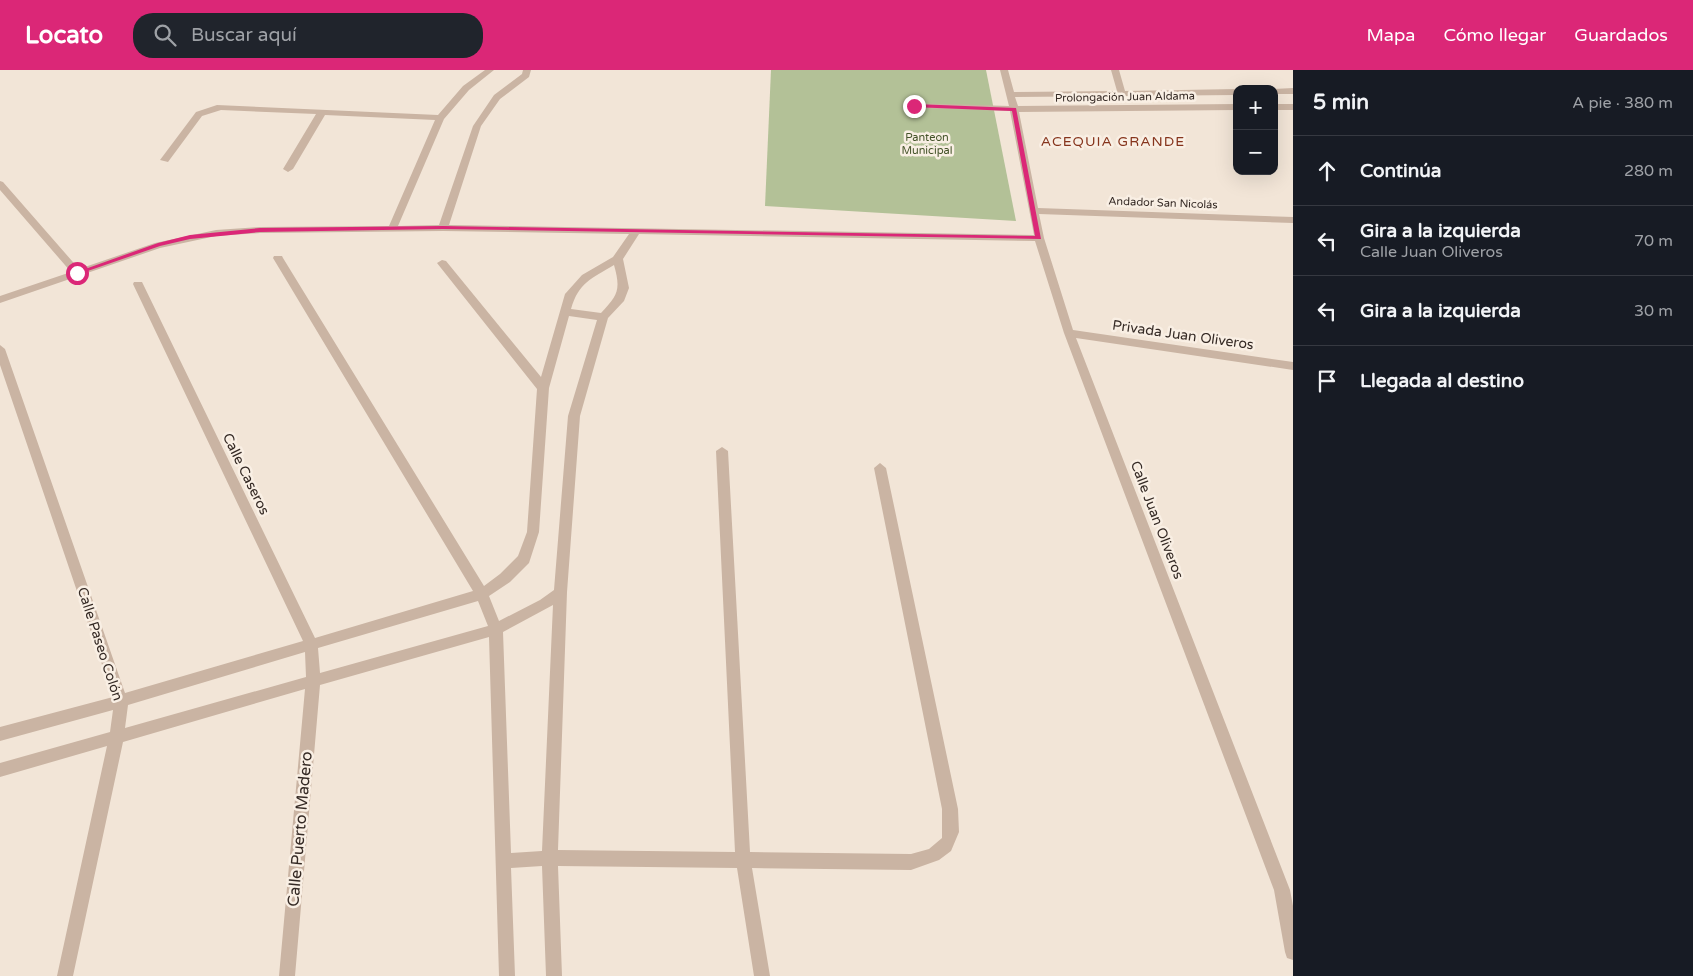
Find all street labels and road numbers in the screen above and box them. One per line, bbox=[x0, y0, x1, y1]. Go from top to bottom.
street label: Prolongación Juan Aldama bbox=[1055, 89, 1195, 105]
street label: Andador San Nicolás bbox=[1108, 195, 1218, 211]
street label: Privada Juan Oliveros bbox=[1111, 317, 1255, 353]
street label: Calle Caseros bbox=[219, 430, 273, 518]
street label: Calle Juan Oliveros bbox=[1127, 459, 1187, 582]
street label: Calle Paseo Colón bbox=[74, 585, 126, 703]
street label: Calle Puerto Madero bbox=[283, 750, 317, 908]

